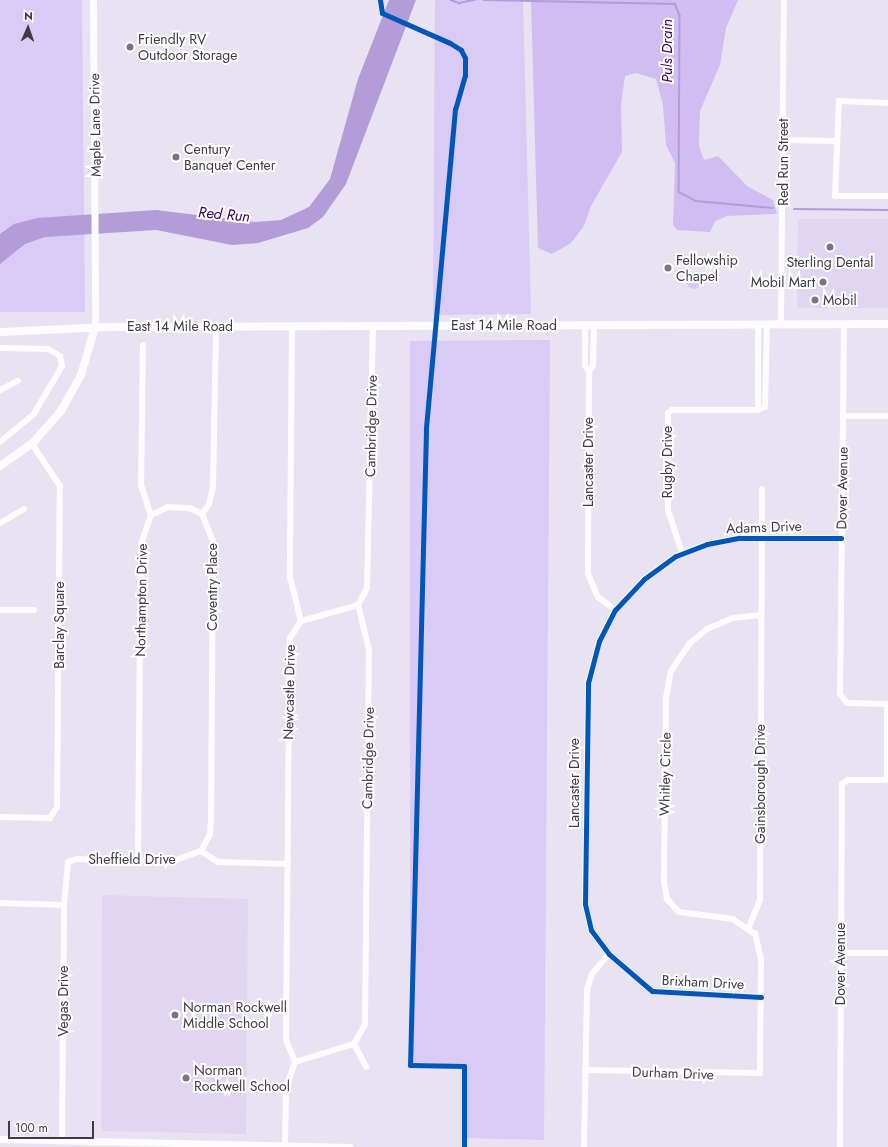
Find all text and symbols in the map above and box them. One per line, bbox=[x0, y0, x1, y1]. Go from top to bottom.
north arrow bbox=[8, 8, 48, 48]
text: N bbox=[24, 8, 33, 24]
water label: Puls Drain bbox=[659, 19, 677, 83]
place label: Friendly RV Outdoor Storage bbox=[138, 31, 237, 64]
marker: Friendly RV Outdoor Storage bbox=[125, 42, 135, 52]
street label: Maple Lane Drive bbox=[86, 73, 104, 177]
street label: Red Run Street bbox=[775, 118, 791, 206]
place label: Century Banquet Center bbox=[184, 141, 276, 174]
marker: Century Banquet Center bbox=[171, 152, 181, 162]
water label: Red Run bbox=[197, 204, 251, 226]
marker: Sterling Dental bbox=[825, 242, 835, 252]
place label: Fellowship Chapel bbox=[676, 252, 738, 284]
place label: Sterling Dental bbox=[787, 254, 873, 270]
marker: Fellowship Chapel bbox=[663, 263, 673, 273]
place label: Mobil Mart bbox=[751, 274, 815, 290]
marker: Mobil Mart bbox=[818, 277, 828, 287]
place label: Mobil bbox=[823, 292, 857, 308]
marker: Mobil bbox=[810, 295, 820, 305]
street label: East 14 Mile Road bbox=[451, 317, 557, 333]
street label: East 14 Mile Road bbox=[127, 318, 233, 334]
street label: Cambridge Drive bbox=[362, 375, 380, 477]
street label: Lancaster Drive bbox=[580, 417, 596, 507]
street label: Rugby Drive bbox=[659, 426, 675, 498]
street label: Dover Avenue bbox=[833, 446, 851, 530]
street label: Adams Drive bbox=[726, 517, 802, 537]
street label: Northampton Drive bbox=[132, 543, 150, 657]
street label: Coventry Place bbox=[204, 543, 220, 631]
street label: Barclay Square bbox=[51, 581, 67, 669]
street label: Newcastle Drive bbox=[280, 644, 298, 740]
street label: Cambridge Drive bbox=[359, 707, 377, 809]
street label: Gainsborough Drive bbox=[752, 724, 768, 844]
street label: Whitley Circle bbox=[656, 732, 674, 816]
street label: Lancaster Drive bbox=[566, 738, 582, 828]
street label: Sheffield Drive bbox=[88, 851, 176, 867]
street label: Dover Avenue bbox=[832, 923, 848, 1005]
street label: Vegas Drive bbox=[55, 965, 71, 1037]
street label: Brixham Drive bbox=[661, 971, 745, 993]
place label: Norman Rockwell Middle School bbox=[183, 999, 287, 1032]
marker: Norman Rockwell Middle School bbox=[170, 1010, 180, 1020]
place label: Norman Rockwell School bbox=[194, 1062, 290, 1094]
street label: Durham Drive bbox=[632, 1063, 714, 1083]
marker: Norman Rockwell School bbox=[181, 1073, 191, 1083]
scale bar bbox=[10, 1113, 96, 1139]
text: 100 m bbox=[15, 1119, 48, 1137]

